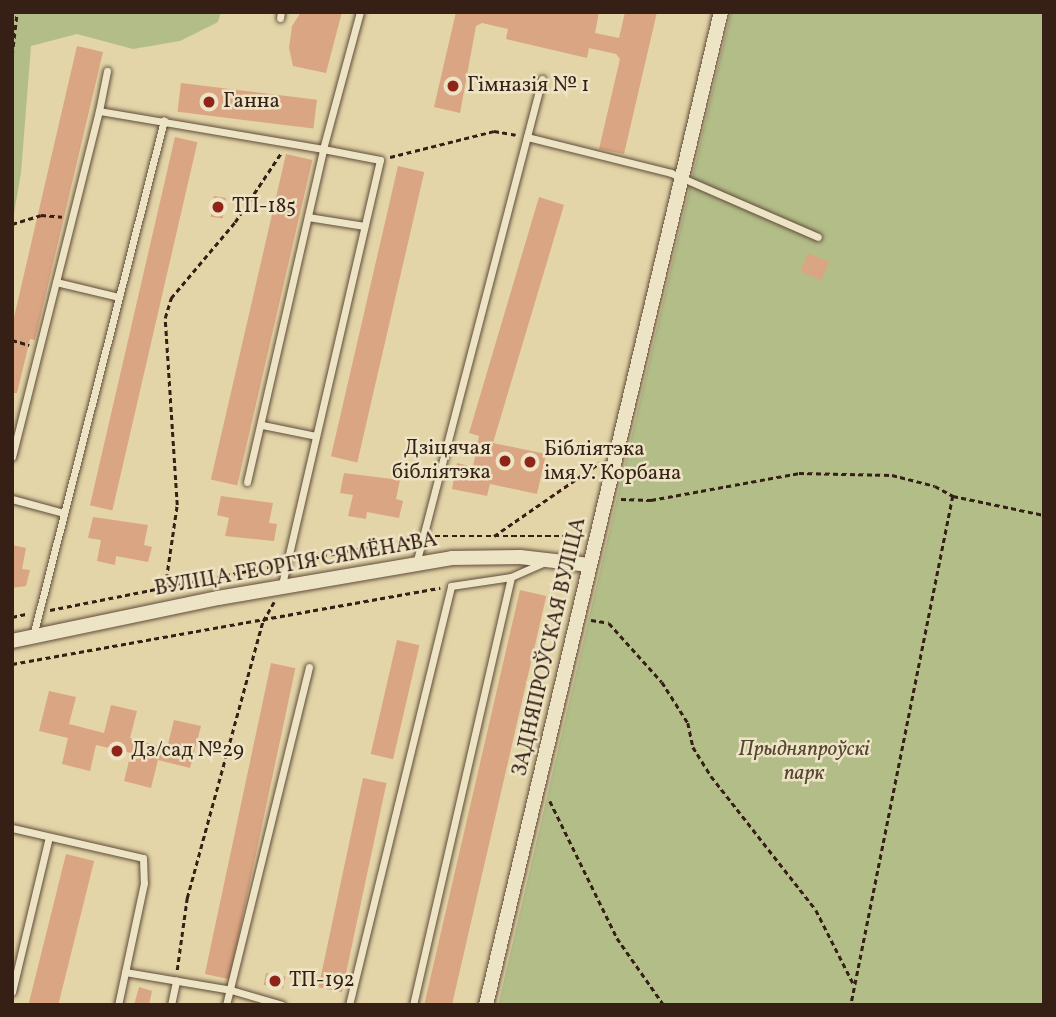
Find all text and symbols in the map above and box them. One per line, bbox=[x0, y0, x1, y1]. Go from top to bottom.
place label: Гімназія № 1 bbox=[467, 73, 589, 99]
marker: Гімназія № 1 bbox=[445, 78, 461, 94]
place label: Ганна bbox=[223, 89, 280, 115]
marker: Ганна bbox=[201, 94, 217, 110]
place label: ТП-185 bbox=[232, 194, 296, 220]
marker: ТП-185 bbox=[210, 199, 226, 215]
place label: Дзіцячая бібліятэка bbox=[392, 436, 491, 486]
place label: Бібліятэка імя У. Корбана bbox=[544, 437, 682, 487]
marker: Дзіцячая бібліятэка bbox=[497, 453, 513, 469]
marker: Бібліятэка імя У. Корбана bbox=[522, 454, 538, 470]
street label: ЗАДНЯПРОЎСКАЯ ВУЛІЦА bbox=[508, 515, 592, 779]
street label: ВУЛІЦА ГЕОРГІЯ СЯМЁНАВА bbox=[153, 528, 439, 602]
park label: Прыдняпроўскі парк bbox=[739, 737, 869, 787]
place label: Дз/сад №29 bbox=[131, 738, 244, 764]
marker: Дз/сад №29 bbox=[109, 743, 125, 759]
place label: ТП-192 bbox=[289, 968, 355, 994]
marker: ТП-192 bbox=[267, 973, 283, 989]

